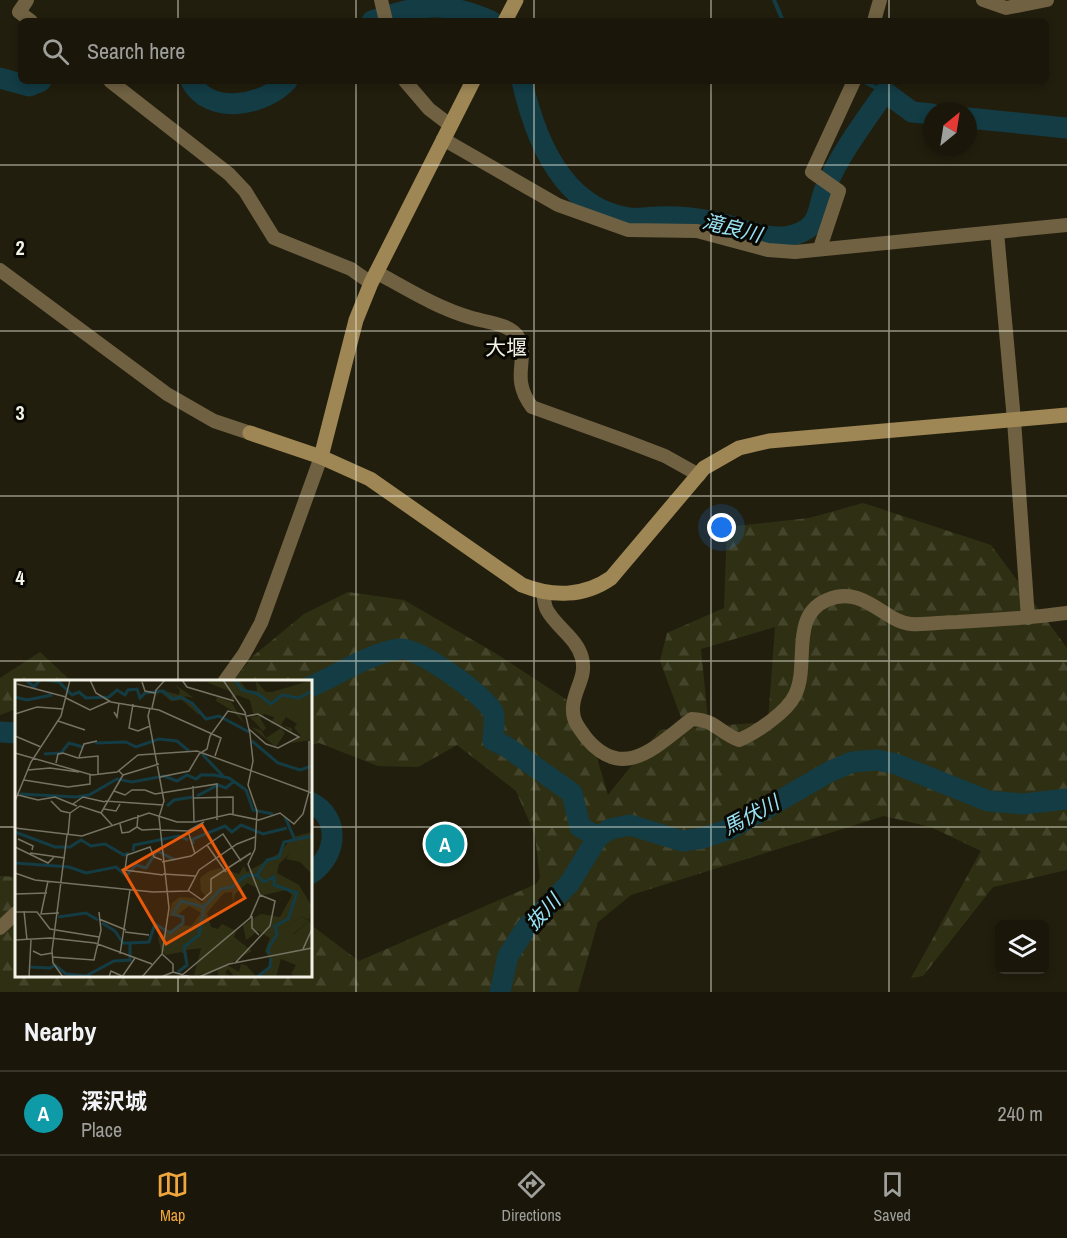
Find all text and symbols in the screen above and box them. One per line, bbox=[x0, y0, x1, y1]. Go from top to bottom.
search box bbox=[18, 18, 1049, 84]
icon: search bbox=[39, 35, 72, 68]
text: Search here bbox=[87, 36, 185, 66]
north arrow bbox=[923, 102, 977, 156]
water label: 滝良川 bbox=[700, 207, 766, 248]
text: 2 bbox=[15, 234, 25, 261]
district label: 大堰 bbox=[485, 333, 527, 362]
text: 3 bbox=[15, 399, 25, 426]
your location bbox=[707, 513, 736, 542]
text: 4 bbox=[15, 564, 25, 591]
inset map bbox=[15, 680, 312, 977]
water label: 馬伏川 bbox=[718, 788, 785, 841]
pin: A bbox=[426, 822, 464, 866]
water label: 抜川 bbox=[519, 886, 568, 935]
map controls bbox=[995, 920, 1049, 974]
button: layers bbox=[995, 920, 1049, 974]
text: Nearby bbox=[24, 1014, 96, 1049]
text: 深沢城 bbox=[81, 1086, 147, 1116]
text: A bbox=[38, 1100, 49, 1127]
text: 240 m bbox=[997, 1100, 1043, 1127]
text: Place bbox=[81, 1116, 122, 1143]
tab: Map bbox=[156, 1168, 189, 1226]
tab: Directions bbox=[501, 1168, 561, 1226]
tab: Saved bbox=[874, 1168, 911, 1226]

